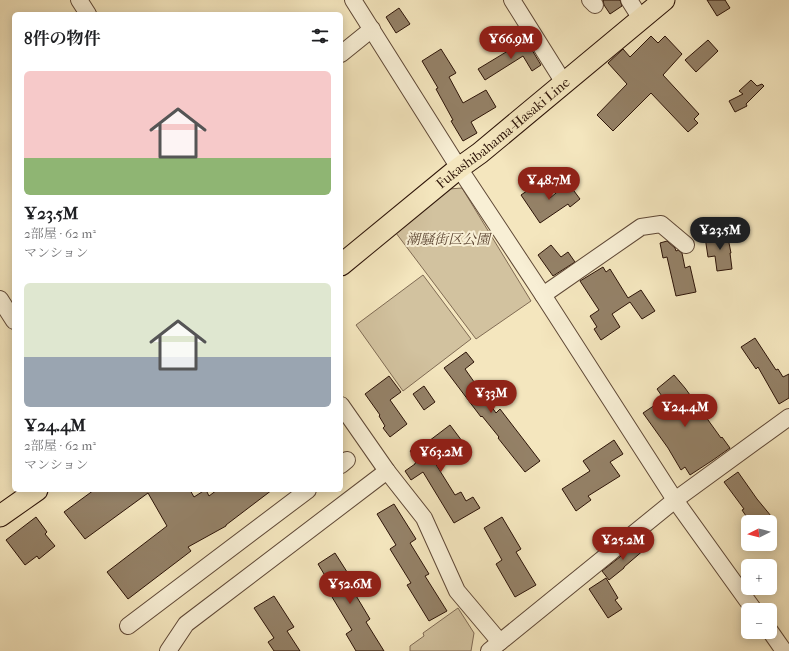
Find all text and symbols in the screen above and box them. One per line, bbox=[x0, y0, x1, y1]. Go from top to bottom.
icon: filters bbox=[309, 25, 331, 47]
pin: ¥66.9M bbox=[478, 26, 544, 60]
text: 8件の物件 bbox=[24, 28, 101, 48]
text: ¥66.9M bbox=[488, 31, 534, 46]
street label: Fukashibahama-Hasaki Line bbox=[433, 74, 574, 192]
icon: home bbox=[142, 97, 214, 169]
pin: ¥48.7M bbox=[516, 167, 582, 201]
text: ¥48.7M bbox=[527, 172, 571, 187]
text: ¥23.5M bbox=[24, 203, 78, 223]
pin: ¥23.5M bbox=[687, 217, 753, 251]
text: ¥23.5M bbox=[699, 222, 741, 237]
text: 2部屋 · 62 m² bbox=[24, 226, 96, 241]
park label: 潮騒街区公園 bbox=[406, 231, 492, 248]
text: マンション bbox=[24, 245, 88, 260]
icon: home bbox=[142, 309, 214, 381]
pin: ¥33M bbox=[467, 380, 515, 414]
text: ¥33M bbox=[475, 385, 507, 400]
pin: ¥24.4M bbox=[652, 394, 718, 428]
text: ¥24.4M bbox=[661, 399, 709, 414]
text: ¥24.4M bbox=[24, 415, 86, 435]
text: 2部屋 · 62 m² bbox=[24, 438, 96, 453]
pin: ¥63.2M bbox=[408, 439, 474, 473]
text: ¥63.2M bbox=[419, 444, 463, 459]
text: マンション bbox=[24, 457, 88, 472]
north arrow bbox=[741, 515, 777, 551]
map controls bbox=[741, 515, 777, 639]
pin: ¥25.2M bbox=[590, 527, 656, 561]
text: ¥25.2M bbox=[601, 532, 645, 547]
button: + bbox=[741, 559, 777, 595]
pin: ¥52.6M bbox=[317, 571, 383, 605]
text: ¥52.6M bbox=[328, 576, 372, 591]
button: − bbox=[741, 603, 777, 639]

